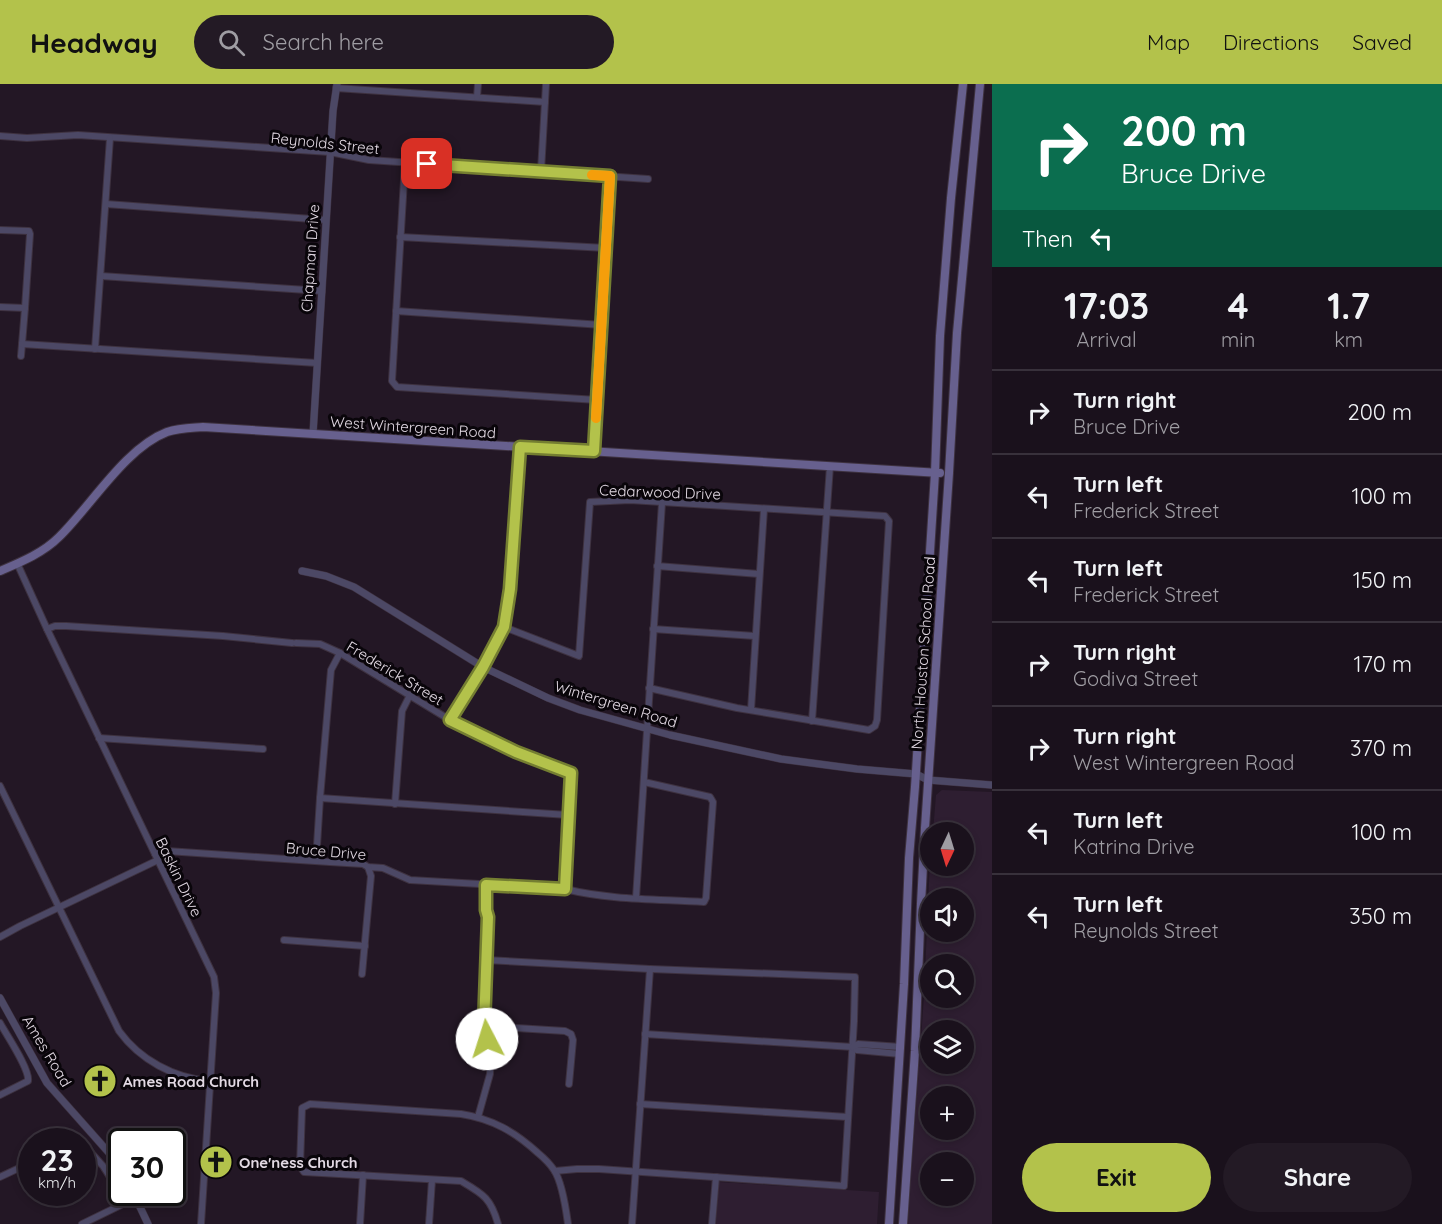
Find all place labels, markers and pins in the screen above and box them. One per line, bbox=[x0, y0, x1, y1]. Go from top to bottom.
pin bbox=[401, 138, 452, 189]
church icon: Ames Road Church bbox=[82, 1063, 118, 1099]
place label: Ames Road Church bbox=[123, 1072, 259, 1091]
church icon: One'ness Church bbox=[198, 1144, 234, 1180]
place label: One'ness Church bbox=[239, 1153, 358, 1172]

